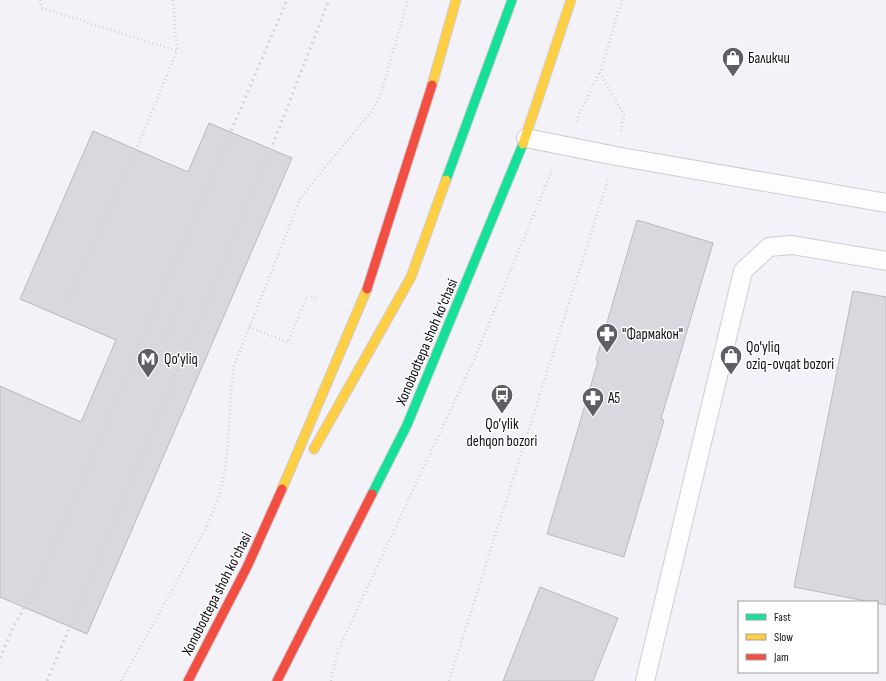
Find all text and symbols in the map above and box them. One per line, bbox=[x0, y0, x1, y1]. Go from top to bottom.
shop icon: Баликчи bbox=[720, 45, 746, 78]
place label: Баликчи bbox=[748, 49, 790, 68]
street label: Xonobodtepa shoh ko'chasi bbox=[391, 276, 462, 409]
pharmacy icon: "Фармакон" bbox=[594, 321, 620, 354]
place label: "Фармакон" bbox=[622, 325, 683, 344]
place label: Qo'yliq oziq-ovqat bozori bbox=[746, 338, 834, 374]
shop icon: Qo'yliq oziq-ovqat bozori bbox=[718, 343, 744, 376]
metro station icon: Qo‘yliq bbox=[135, 346, 161, 379]
place label: Qo‘yliq bbox=[164, 350, 198, 369]
bus stop icon: Qo‘ylik dehqon bozori bbox=[489, 382, 515, 415]
pharmacy icon: А5 bbox=[580, 385, 606, 418]
place label: А5 bbox=[607, 389, 620, 408]
place label: Qo‘ylik dehqon bozori bbox=[467, 415, 538, 451]
street label: Xonobodtepa shoh ko'chasi bbox=[177, 529, 256, 660]
legend bbox=[738, 601, 878, 673]
text: Fast bbox=[774, 610, 791, 625]
text: Slow bbox=[774, 630, 793, 645]
text: Jam bbox=[773, 650, 789, 665]

